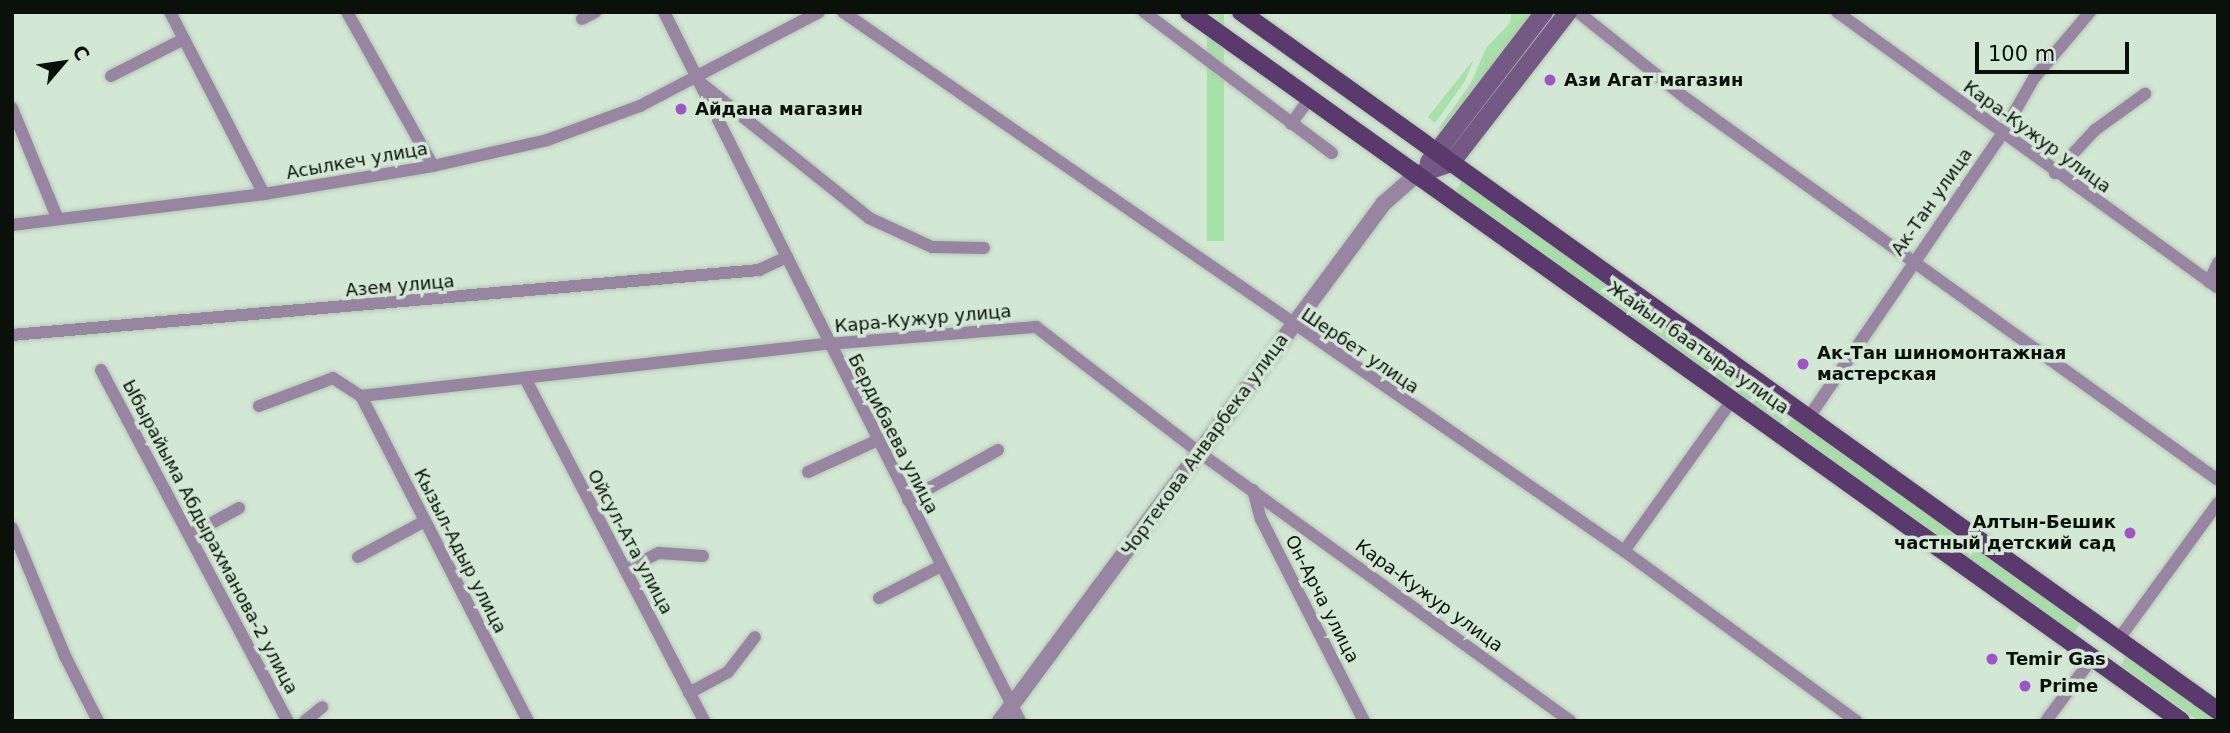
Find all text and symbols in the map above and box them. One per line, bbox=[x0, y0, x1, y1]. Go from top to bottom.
north arrow bbox=[28, 28, 98, 98]
scale bar bbox=[1978, 28, 2132, 72]
text: С bbox=[68, 41, 94, 64]
text: 100 m bbox=[1988, 42, 2055, 66]
place label: Ази Агат магазин bbox=[1564, 69, 1743, 91]
marker: Ази Агат магазин bbox=[1542, 72, 1558, 88]
street label: Кара-Кужур улица bbox=[1959, 76, 2115, 198]
place label: Айдана магазин bbox=[695, 98, 863, 120]
marker: Айдана магазин bbox=[673, 101, 689, 117]
street label: Асылкеч улица bbox=[285, 138, 429, 184]
street label: Ак-Тан улица bbox=[1887, 144, 1977, 260]
street label: Азем улица bbox=[345, 270, 455, 302]
street label: Жайыл баатыра улица bbox=[1603, 277, 1793, 419]
street label: Кара-Кужур улица bbox=[834, 301, 1012, 337]
street label: Шербет улица bbox=[1297, 304, 1423, 398]
street label: Чортекова Анварбека улица bbox=[1117, 330, 1293, 560]
place label: Ак-Тан шиномонтажная мастерская bbox=[1817, 343, 2066, 386]
street label: Бердибаева улица bbox=[843, 350, 943, 518]
marker: Ак-Тан шиномонтажная мастерская bbox=[1795, 356, 1811, 372]
street label: Ыбырайыма Абдырахманова-2 улица bbox=[118, 376, 302, 698]
street label: Кызыл-Адыр улица bbox=[409, 465, 511, 637]
street label: Ойсул-Ата улица bbox=[583, 466, 677, 618]
place label: Алтын-Бешик частный детский сад bbox=[1894, 512, 2116, 554]
marker: Алтын-Бешик частный детский сад bbox=[2122, 525, 2138, 541]
street label: Он-Арча улица bbox=[1280, 531, 1364, 667]
street label: Кара-Кужур улица bbox=[1351, 535, 1507, 657]
place label: Temir Gas bbox=[2006, 648, 2106, 670]
marker: Temir Gas bbox=[1984, 651, 2000, 667]
place label: Prime bbox=[2039, 675, 2098, 697]
marker: Prime bbox=[2017, 678, 2033, 694]

